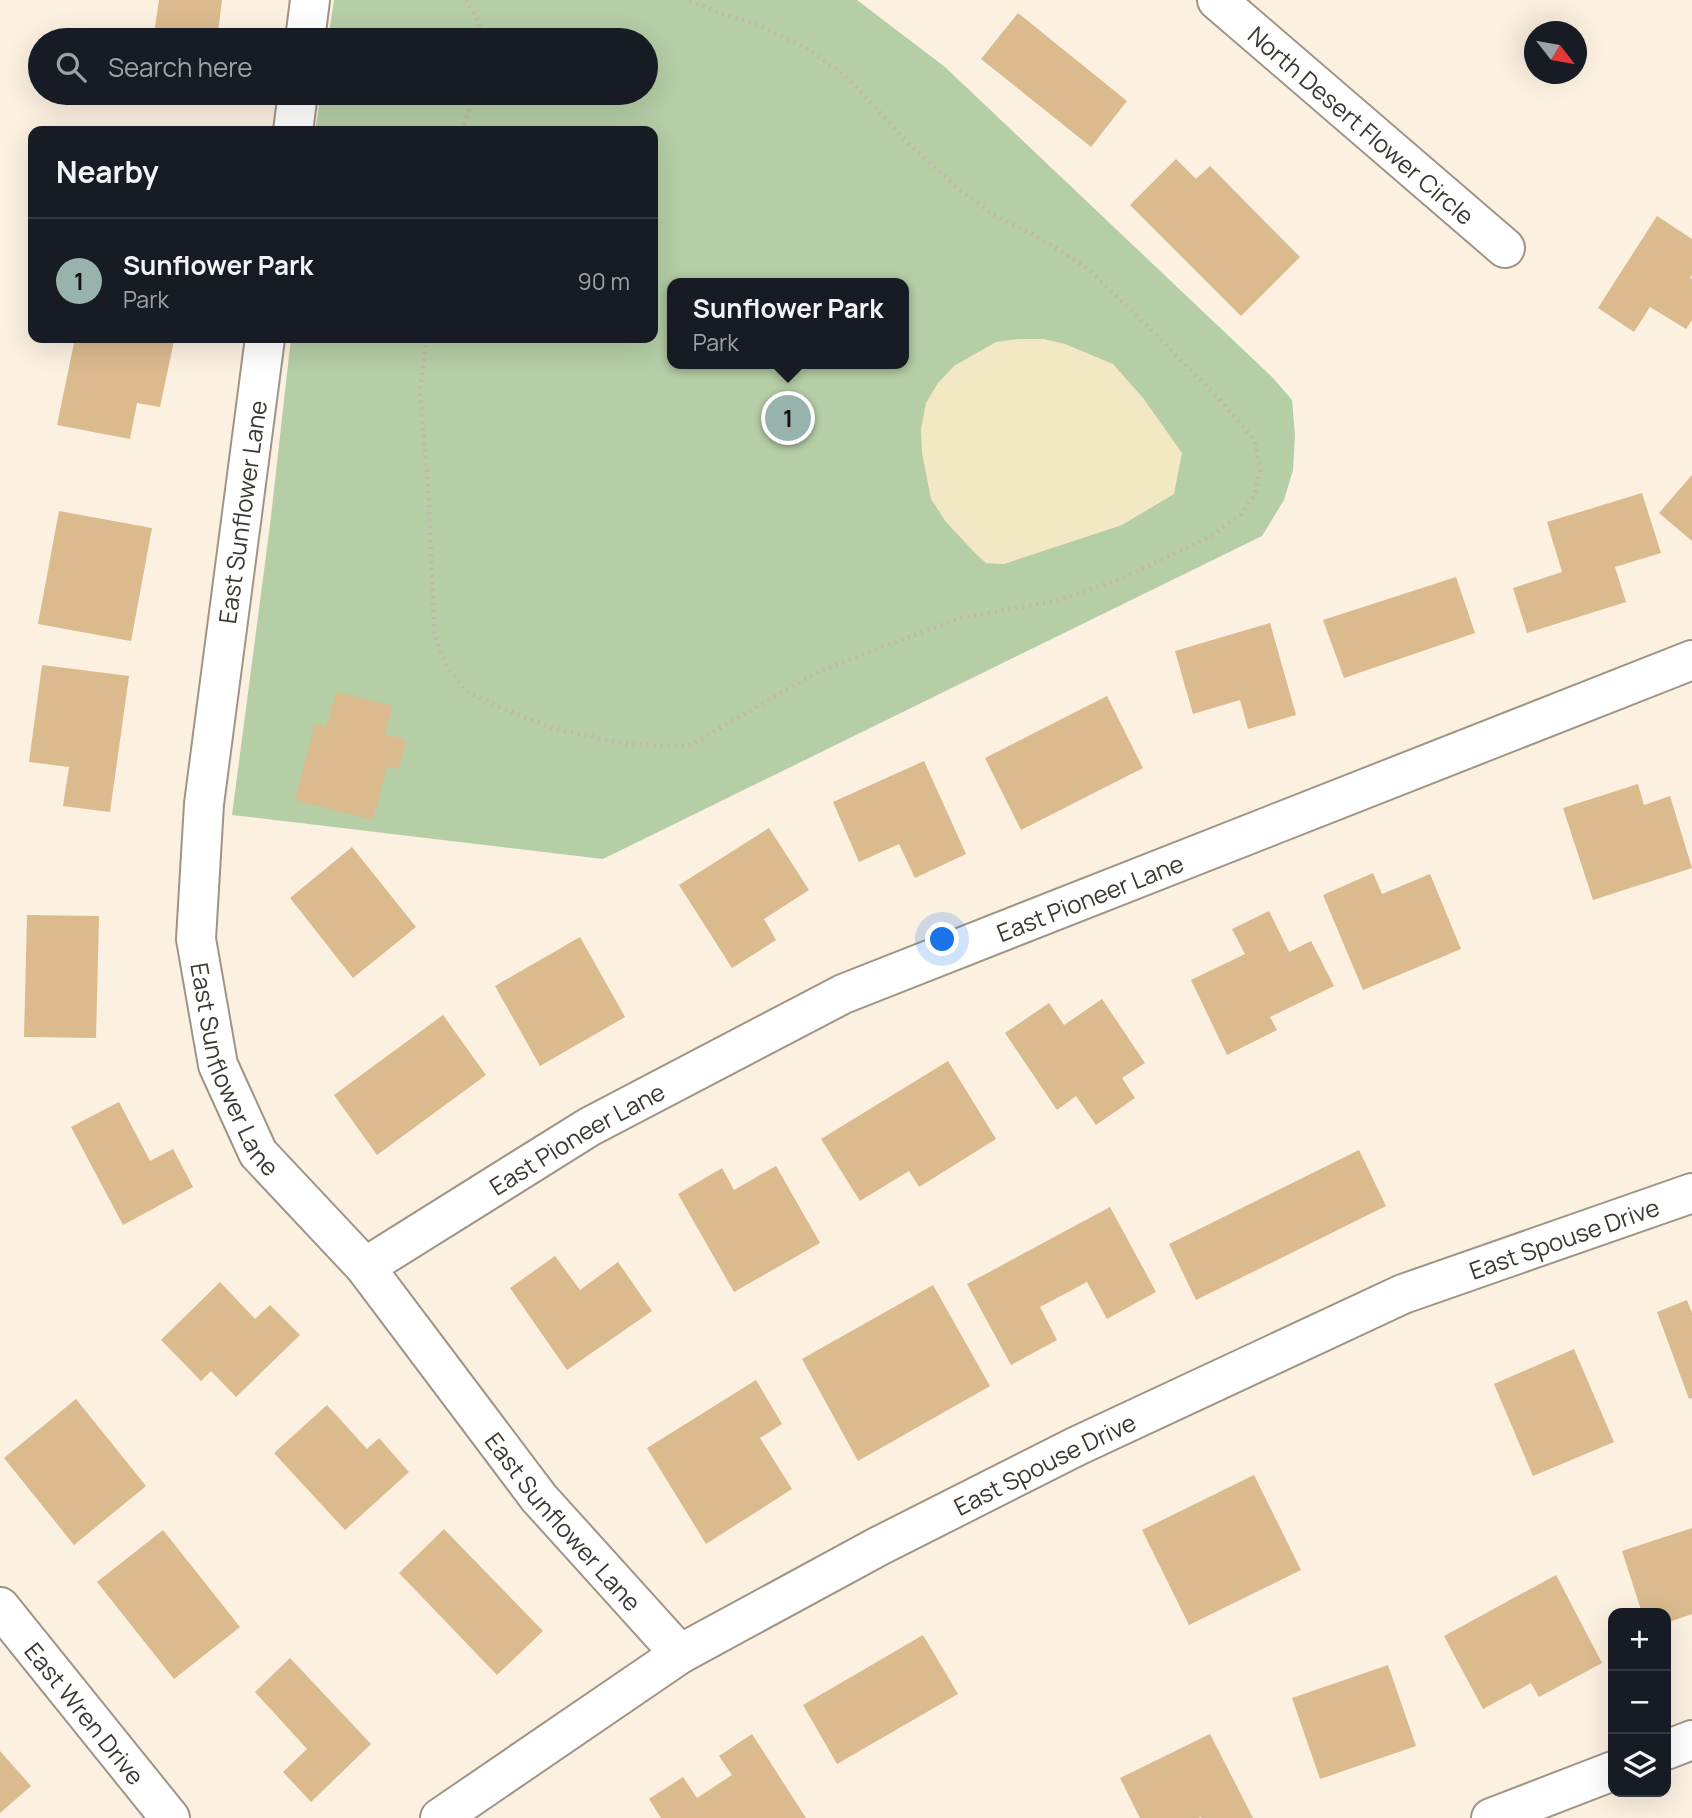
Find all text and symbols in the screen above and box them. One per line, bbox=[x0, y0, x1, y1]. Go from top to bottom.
street label: North Desert Flower Circle bbox=[1242, 18, 1482, 231]
north arrow bbox=[1524, 21, 1587, 84]
search box bbox=[28, 28, 658, 105]
icon: search bbox=[52, 48, 90, 86]
text: Search here bbox=[108, 49, 253, 85]
text: Nearby bbox=[56, 151, 159, 192]
text: Sunflower Park bbox=[123, 247, 313, 283]
text: 1 bbox=[74, 265, 84, 297]
text: 90 m bbox=[578, 265, 630, 297]
popup bbox=[667, 278, 909, 369]
text: Park bbox=[123, 283, 169, 315]
text: Sunflower Park bbox=[693, 290, 883, 326]
text: Park bbox=[693, 326, 739, 358]
pin: 1 bbox=[765, 392, 811, 444]
street label: East Sunflower Lane bbox=[210, 398, 274, 626]
street label: East Pioneer Lane bbox=[992, 845, 1188, 949]
your location bbox=[925, 922, 959, 956]
street label: East Sunflower Lane bbox=[184, 960, 287, 1182]
street label: East Pioneer Lane bbox=[483, 1074, 670, 1202]
street label: East Spouse Drive bbox=[1464, 1189, 1663, 1286]
street label: East Spouse Drive bbox=[948, 1405, 1141, 1522]
street label: East Sunflower Lane bbox=[478, 1425, 649, 1618]
map controls bbox=[1608, 1608, 1671, 1797]
button: + bbox=[1608, 1608, 1671, 1671]
street label: East Wren Drive bbox=[18, 1635, 153, 1791]
button: − bbox=[1608, 1671, 1671, 1734]
button: layers bbox=[1608, 1734, 1671, 1797]

